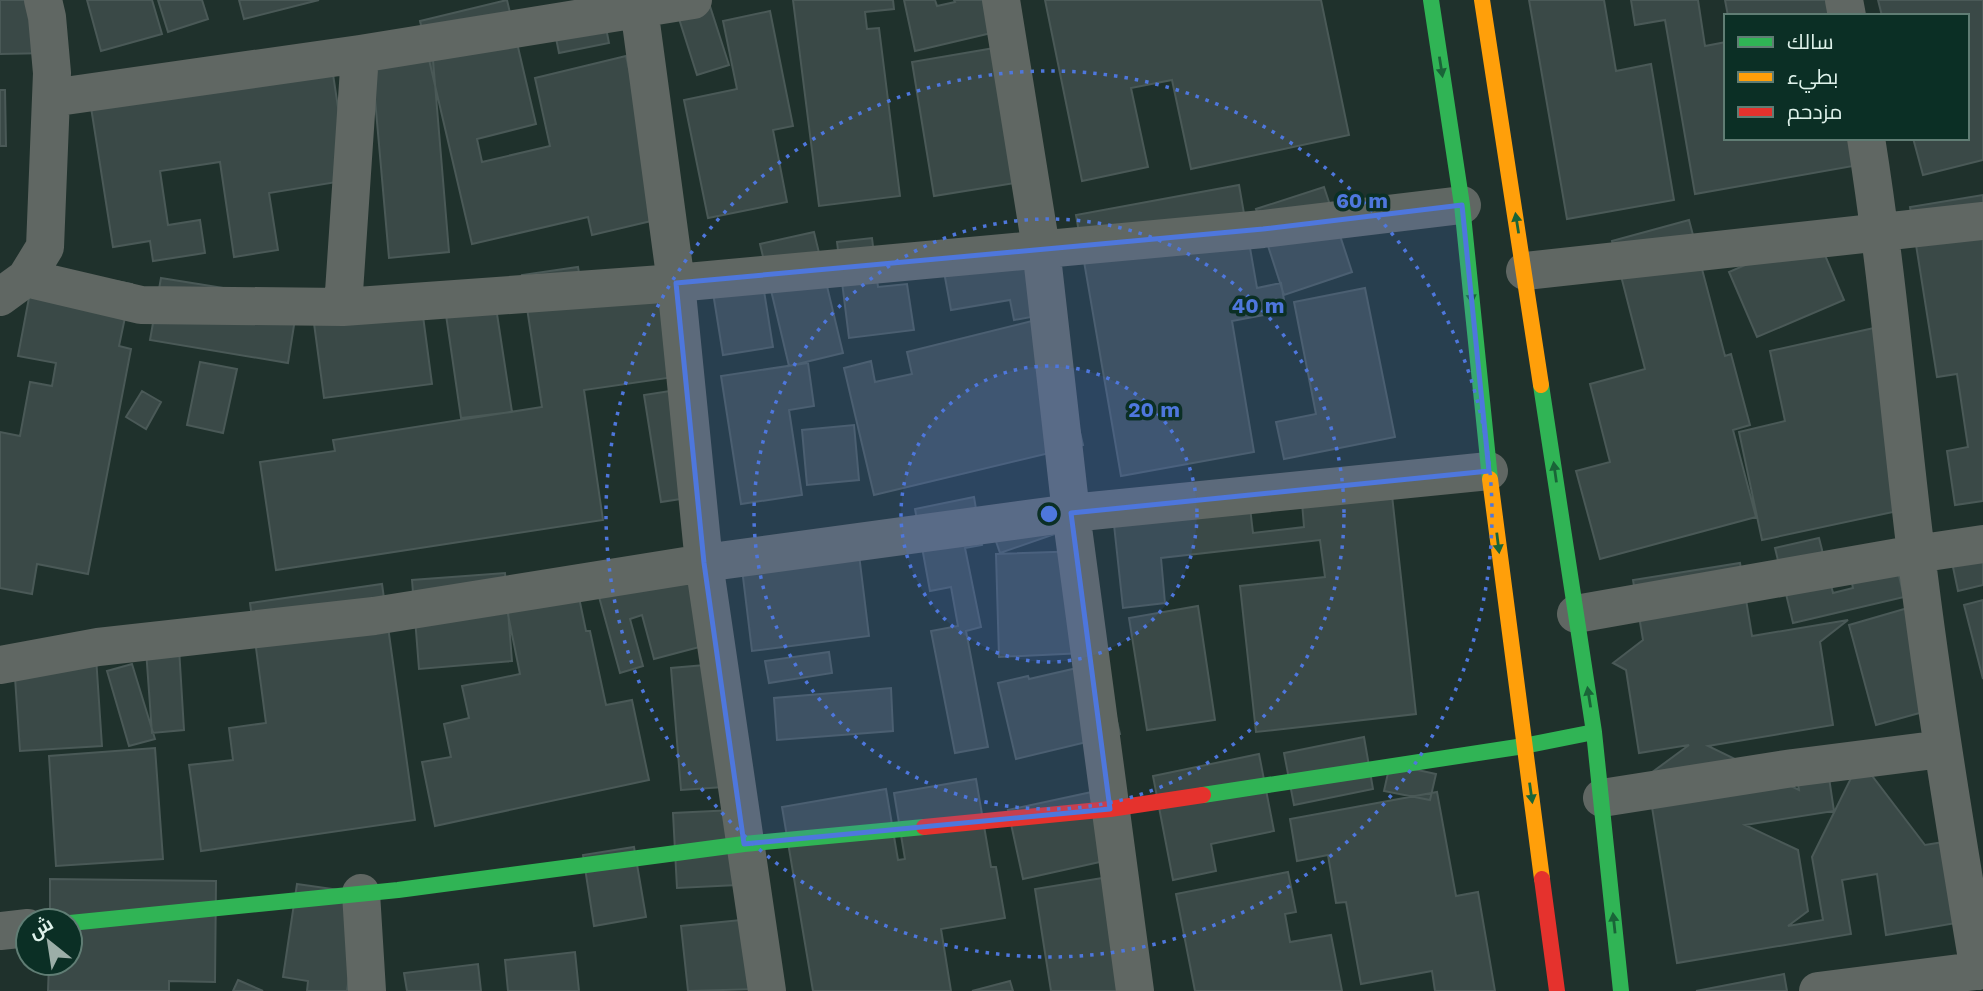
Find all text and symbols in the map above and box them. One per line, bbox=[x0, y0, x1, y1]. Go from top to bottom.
legend bbox=[1724, 14, 1969, 140]
text: سالك bbox=[1787, 29, 1834, 54]
one-way arrow bbox=[1436, 57, 1447, 79]
text: بطيء bbox=[1787, 64, 1838, 93]
text: مزدحم bbox=[1787, 99, 1842, 126]
text: 60 m bbox=[1336, 188, 1388, 213]
one-way arrow bbox=[1512, 212, 1523, 234]
one-way arrow bbox=[1466, 282, 1477, 304]
text: 40 m bbox=[1232, 293, 1284, 318]
text: 20 m bbox=[1128, 397, 1180, 422]
one-way arrow bbox=[1549, 461, 1560, 483]
centre of rings bbox=[1037, 502, 1061, 526]
one-way arrow bbox=[1493, 533, 1504, 555]
one-way arrow bbox=[1583, 686, 1594, 708]
one-way arrow bbox=[1525, 782, 1536, 804]
north arrow bbox=[14, 907, 84, 977]
text: ش bbox=[24, 912, 57, 944]
one-way arrow bbox=[1609, 912, 1620, 934]

